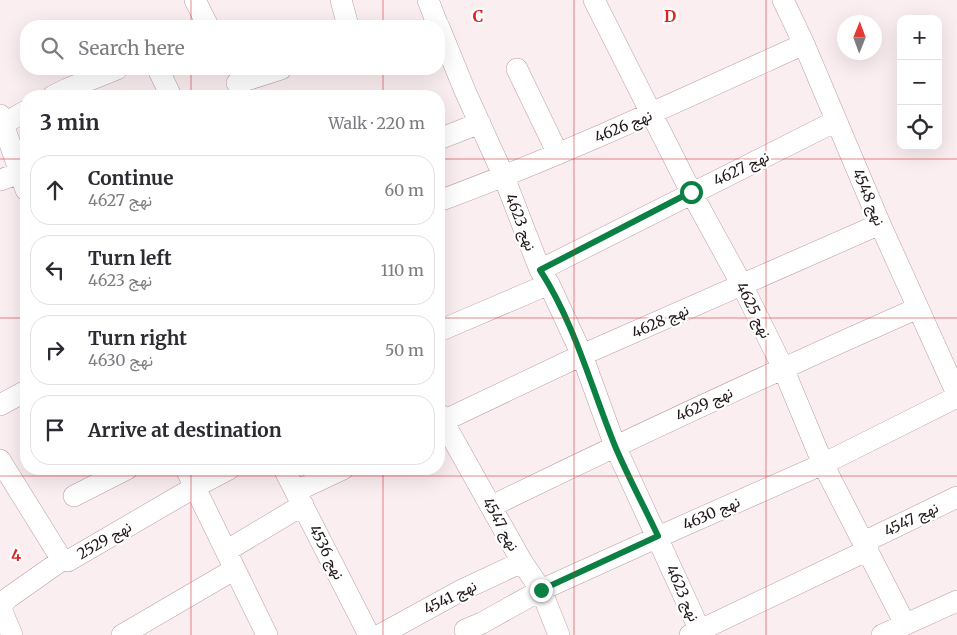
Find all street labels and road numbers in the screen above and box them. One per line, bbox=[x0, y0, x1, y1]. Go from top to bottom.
street label: نهج 4626 bbox=[591, 105, 655, 148]
street label: نهج 4627 bbox=[710, 146, 773, 192]
street label: نهج 4548 bbox=[847, 166, 890, 229]
street label: نهج 4623 bbox=[499, 191, 541, 254]
street label: نهج 4625 bbox=[730, 279, 776, 342]
street label: نهج 4628 bbox=[628, 300, 692, 344]
street label: نهج 4629 bbox=[672, 383, 736, 427]
street label: نهج 4630 bbox=[679, 492, 744, 536]
street label: نهج 4547 bbox=[477, 494, 523, 555]
street label: نهج 4547 bbox=[881, 498, 942, 542]
street label: نهج 2529 bbox=[73, 517, 136, 565]
street label: نهج 4536 bbox=[303, 521, 349, 584]
street label: نهج 4623 bbox=[660, 562, 704, 625]
street label: نهج 4541 bbox=[420, 576, 481, 620]

